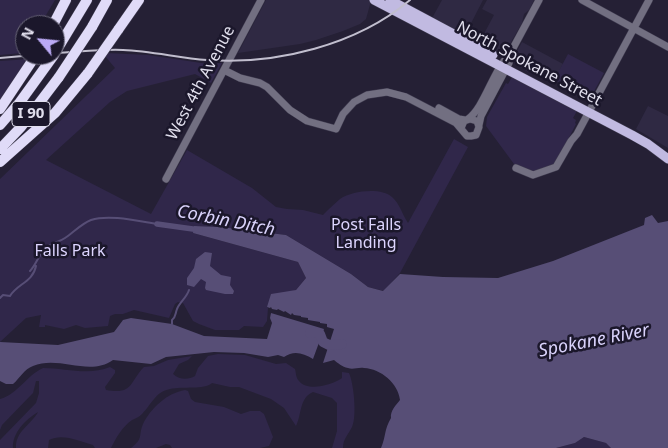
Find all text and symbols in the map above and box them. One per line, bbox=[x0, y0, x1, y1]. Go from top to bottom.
north arrow bbox=[15, 15, 65, 65]
street label: North Spokane Street bbox=[453, 18, 605, 110]
street label: West 4th Avenue bbox=[163, 23, 239, 143]
text: N bbox=[16, 24, 38, 43]
road number: I 90 bbox=[12, 102, 50, 126]
water label: Corbin Ditch bbox=[175, 201, 277, 241]
park label: Post Falls Landing bbox=[331, 215, 401, 253]
park label: Falls Park bbox=[34, 241, 106, 261]
water label: Spokane River bbox=[537, 320, 651, 362]

